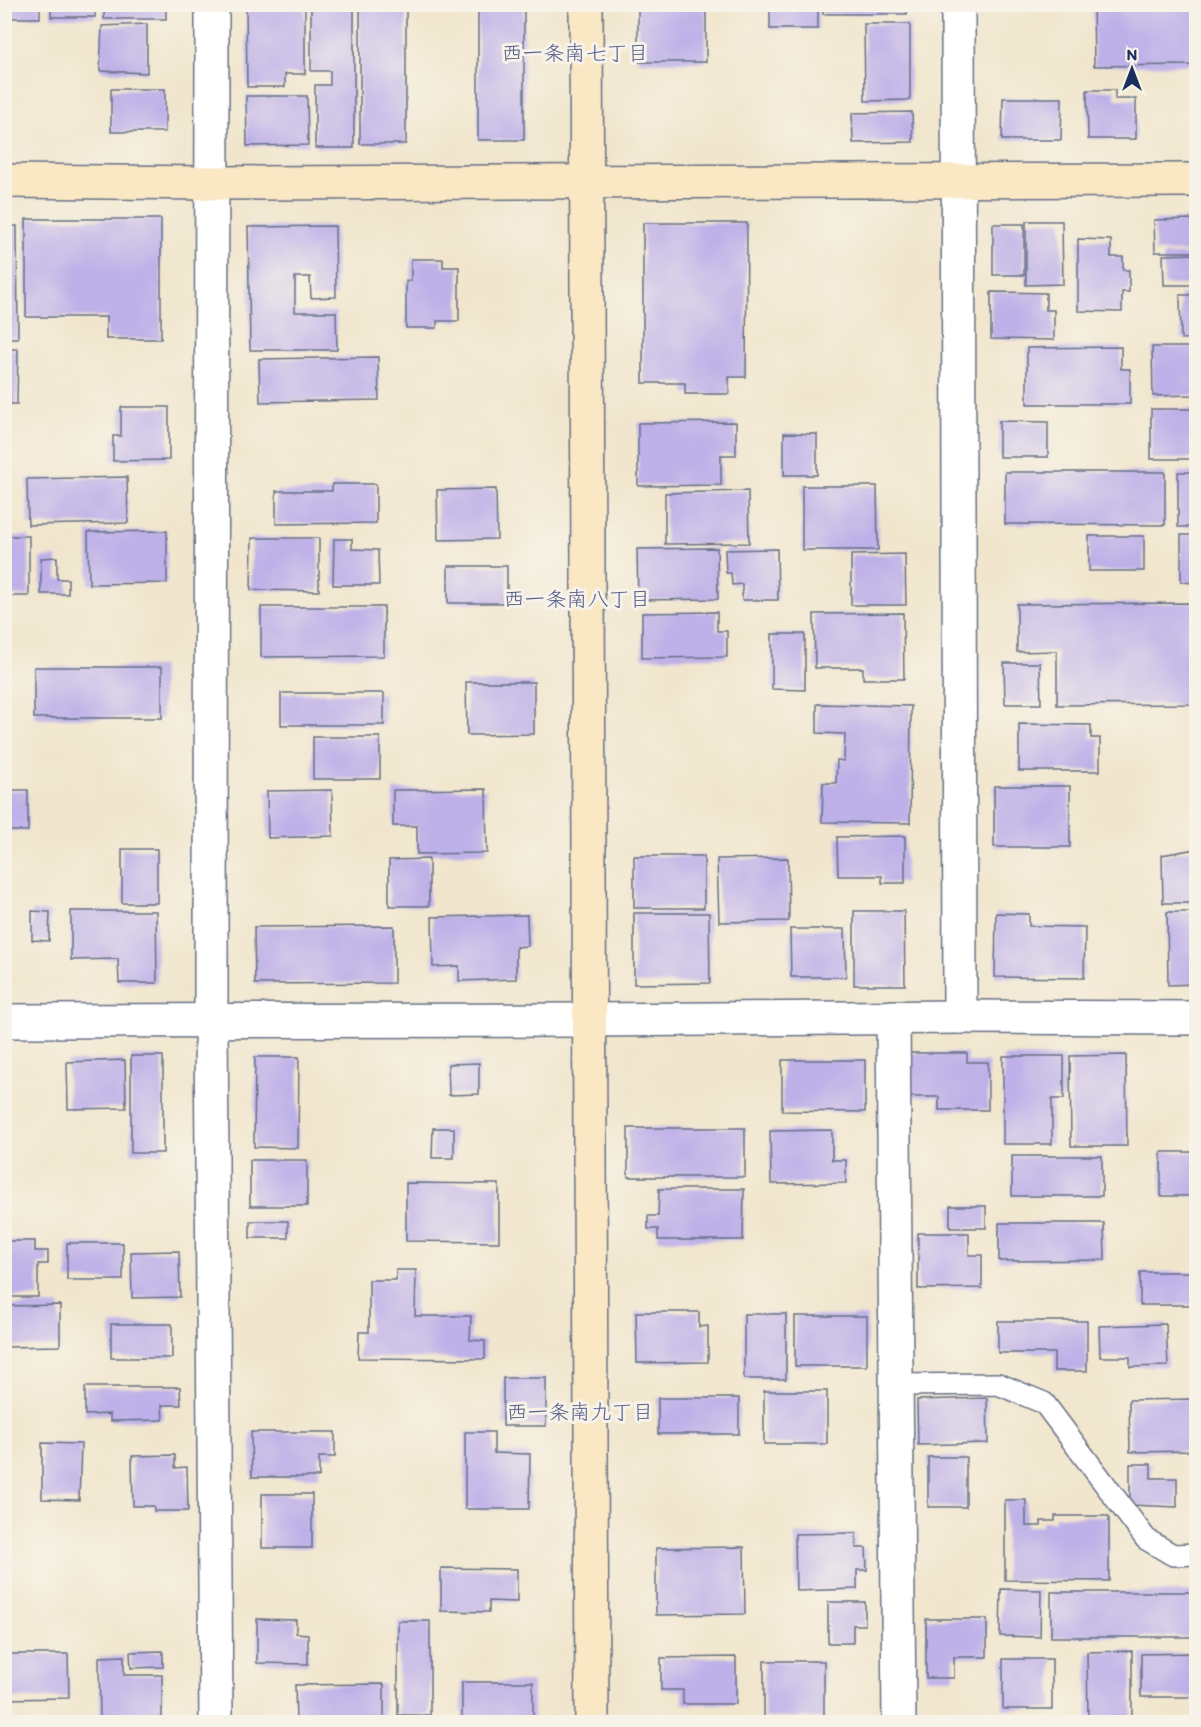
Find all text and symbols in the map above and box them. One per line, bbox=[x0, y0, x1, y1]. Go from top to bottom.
north arrow bbox=[1102, 39, 1162, 99]
district label: 西一条南七丁目 bbox=[502, 40, 649, 65]
text: N bbox=[1127, 45, 1137, 64]
district label: 西一条南八丁目 bbox=[504, 586, 651, 611]
district label: 西一条南九丁目 bbox=[507, 1399, 654, 1424]

